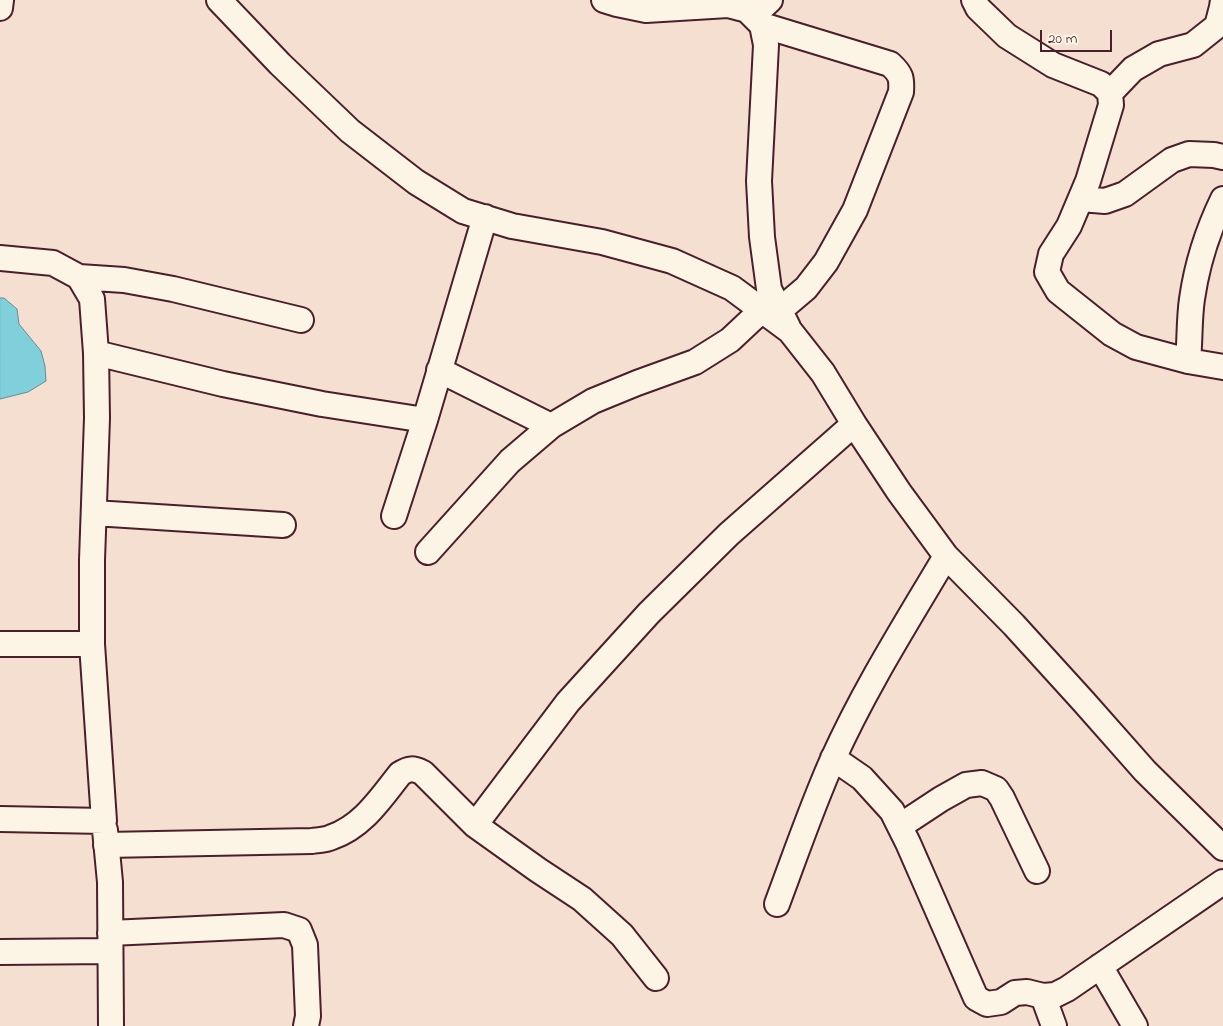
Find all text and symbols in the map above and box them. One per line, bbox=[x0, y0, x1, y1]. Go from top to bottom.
scale bar bbox=[1043, 20, 1116, 52]
text: 20 m bbox=[1048, 28, 1077, 50]

